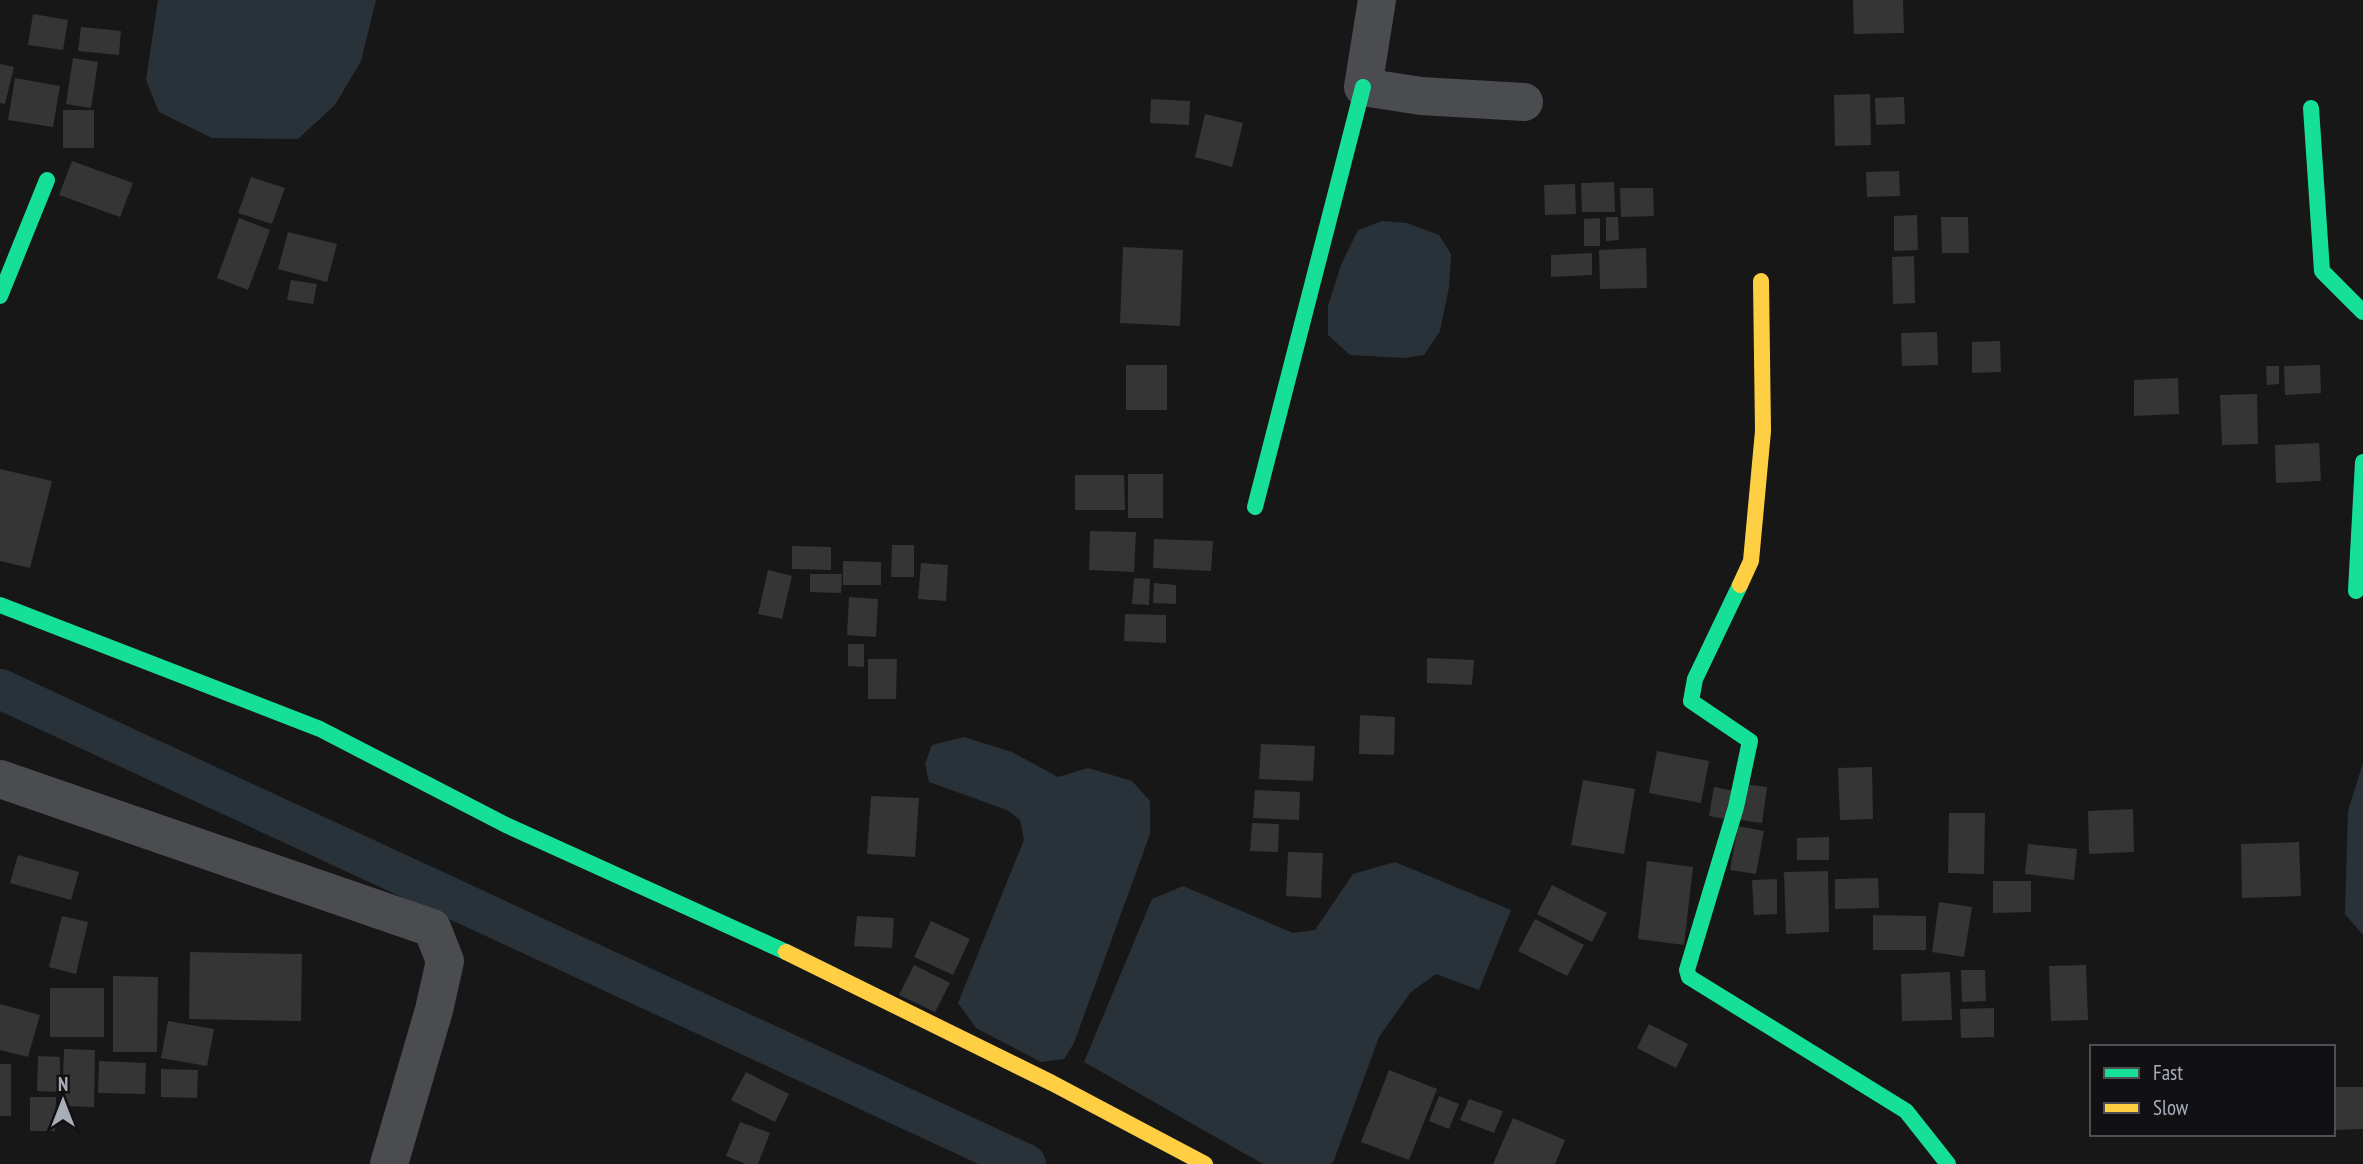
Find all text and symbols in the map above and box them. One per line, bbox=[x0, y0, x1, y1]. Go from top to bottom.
legend bbox=[2090, 1045, 2335, 1136]
text: Fast bbox=[2153, 1059, 2183, 1086]
north arrow bbox=[28, 1066, 98, 1136]
text: N bbox=[58, 1072, 68, 1096]
text: Slow bbox=[2153, 1094, 2189, 1121]

